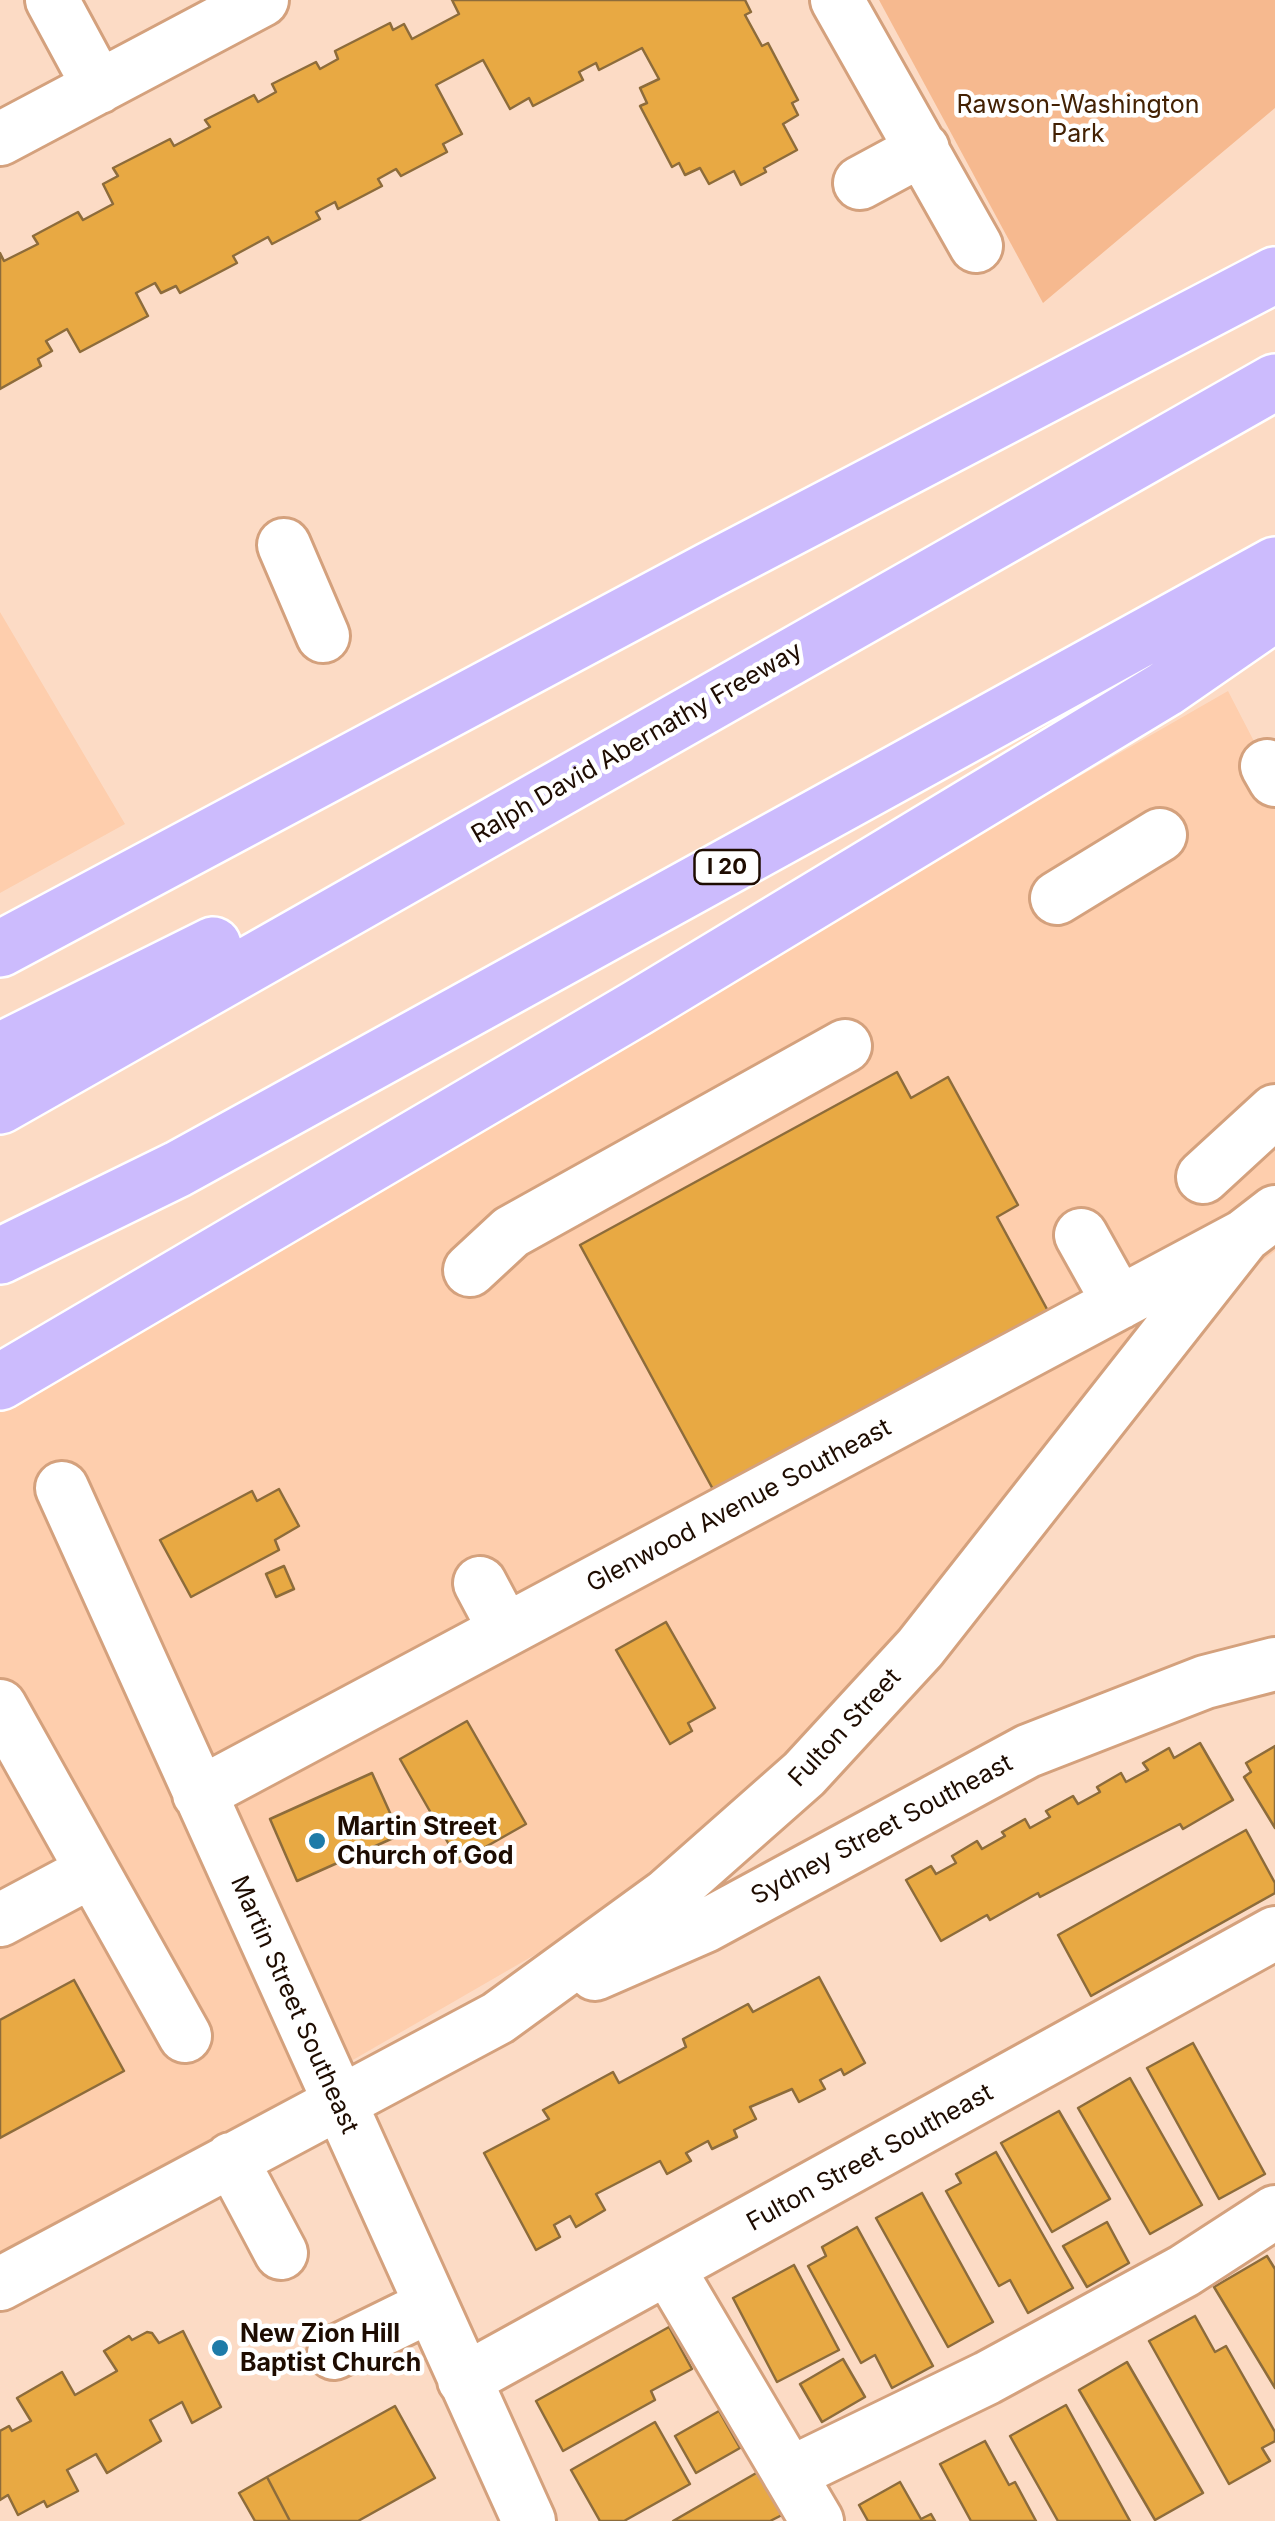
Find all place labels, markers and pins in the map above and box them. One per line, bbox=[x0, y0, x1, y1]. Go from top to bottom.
place label: Martin Street Church of God bbox=[337, 1812, 513, 1871]
marker: Martin Street Church of God bbox=[306, 1830, 328, 1852]
place label: New Zion Hill Baptist Church bbox=[240, 2319, 421, 2378]
marker: New Zion Hill Baptist Church bbox=[209, 2337, 231, 2359]

